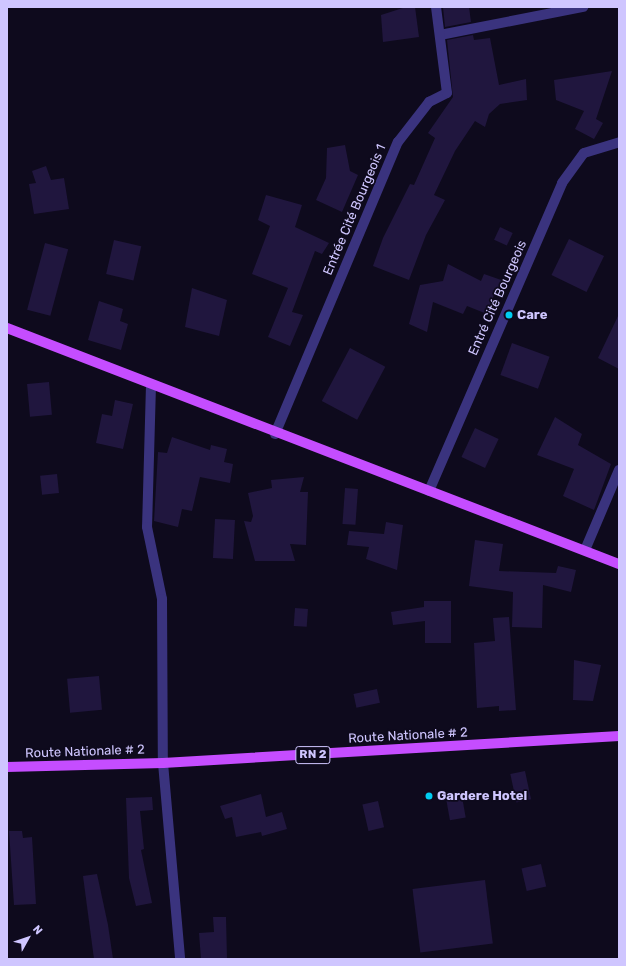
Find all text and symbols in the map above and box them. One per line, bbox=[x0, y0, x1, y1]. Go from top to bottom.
street label: Entrée Cité Bourgeois 1 bbox=[320, 142, 390, 278]
street label: Entré Cité Bourgeois bbox=[466, 238, 530, 358]
place label: Care bbox=[517, 307, 547, 323]
marker: Care bbox=[504, 310, 514, 320]
street label: Route Nationale # 2 bbox=[348, 725, 468, 747]
street label: Route Nationale # 2 bbox=[25, 742, 145, 762]
road number: RN 2 bbox=[295, 745, 331, 765]
place label: Gardere Hotel bbox=[437, 788, 527, 804]
marker: Gardere Hotel bbox=[424, 791, 434, 801]
north arrow bbox=[8, 918, 48, 958]
text: N bbox=[30, 923, 45, 937]

